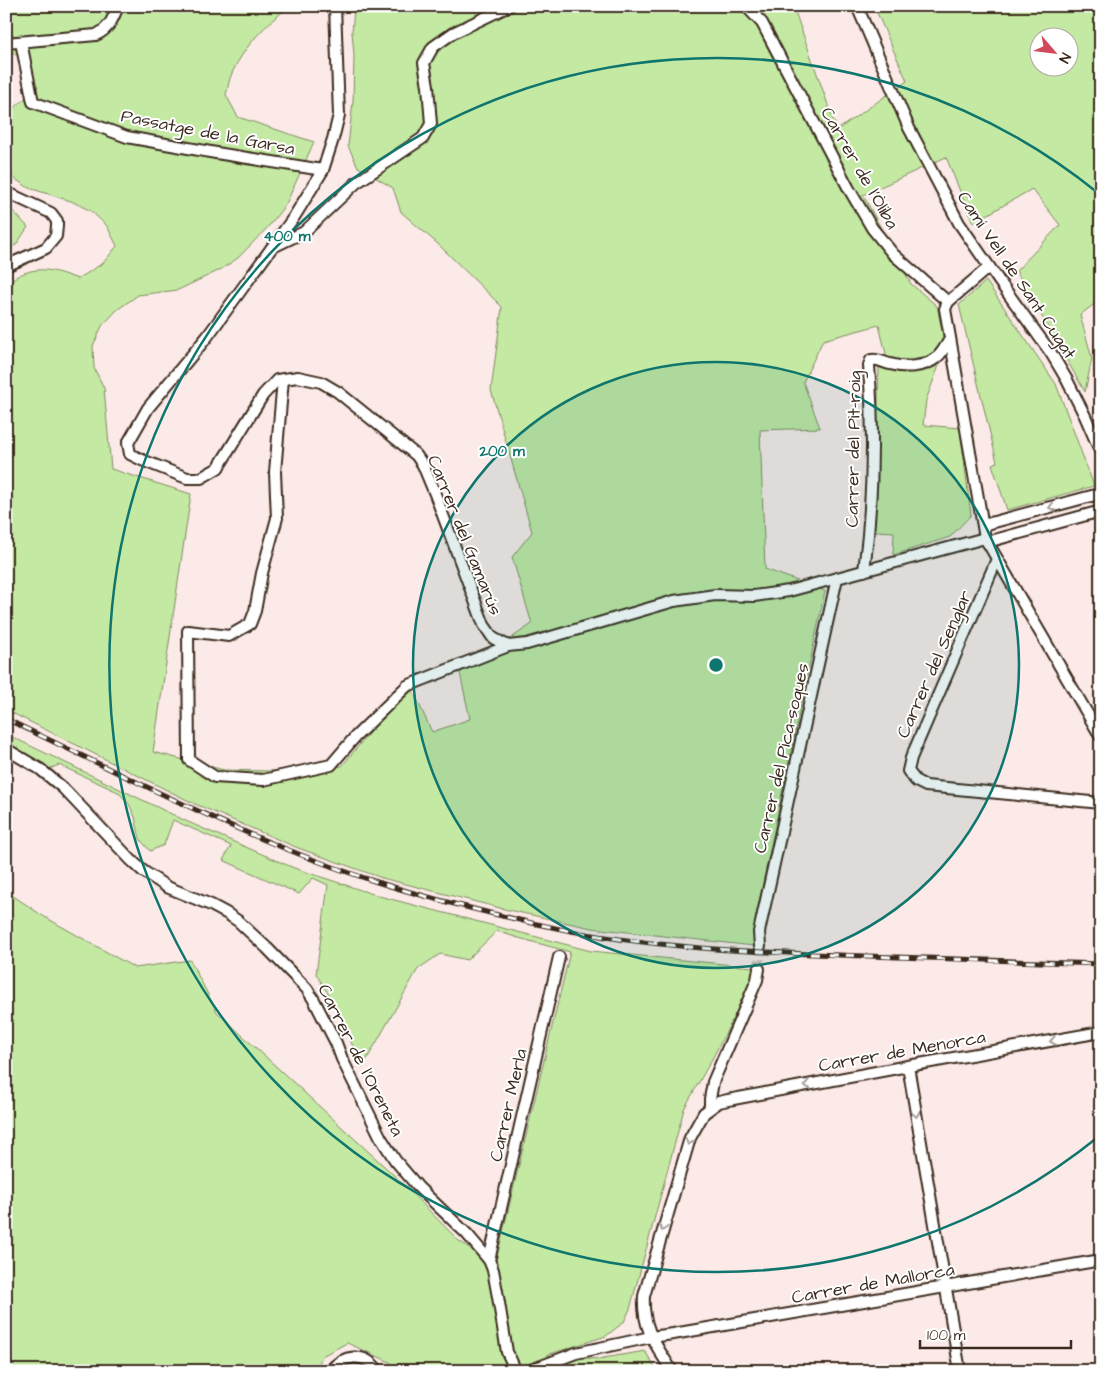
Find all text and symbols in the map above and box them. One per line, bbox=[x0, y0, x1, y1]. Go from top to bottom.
north arrow bbox=[1030, 28, 1080, 78]
text: N bbox=[1054, 49, 1075, 66]
street label: Carrer de l'Òliba bbox=[814, 102, 905, 234]
street label: Passatge de la Garsa bbox=[119, 103, 297, 163]
street label: Camí Vell de Sant Cugat bbox=[950, 186, 1083, 365]
text: 400 m bbox=[264, 226, 311, 247]
street label: Carrer del Pit-roig bbox=[840, 370, 868, 528]
text: 200 m bbox=[478, 441, 525, 462]
street label: Carrer del Gamarús bbox=[421, 451, 508, 619]
one-way arrow bbox=[1047, 501, 1056, 512]
street label: Carrer del Senglar bbox=[891, 586, 979, 742]
centre of rings bbox=[707, 656, 725, 674]
street label: Carrer del Pica-soques bbox=[747, 661, 816, 856]
street label: Carrer de l'Oreneta bbox=[311, 980, 410, 1141]
street label: Carrer de Menorca bbox=[817, 1025, 988, 1078]
one-way arrow bbox=[1048, 1035, 1057, 1045]
street label: Carrer Merla bbox=[483, 1046, 534, 1164]
one-way arrow bbox=[802, 1079, 811, 1090]
one-way arrow bbox=[910, 1110, 920, 1118]
one-way arrow bbox=[685, 1137, 695, 1145]
one-way arrow bbox=[659, 1223, 669, 1231]
street label: Carrer de Mallorca bbox=[790, 1257, 957, 1310]
scale bar bbox=[920, 1317, 1071, 1349]
text: 100 m bbox=[927, 1325, 966, 1346]

